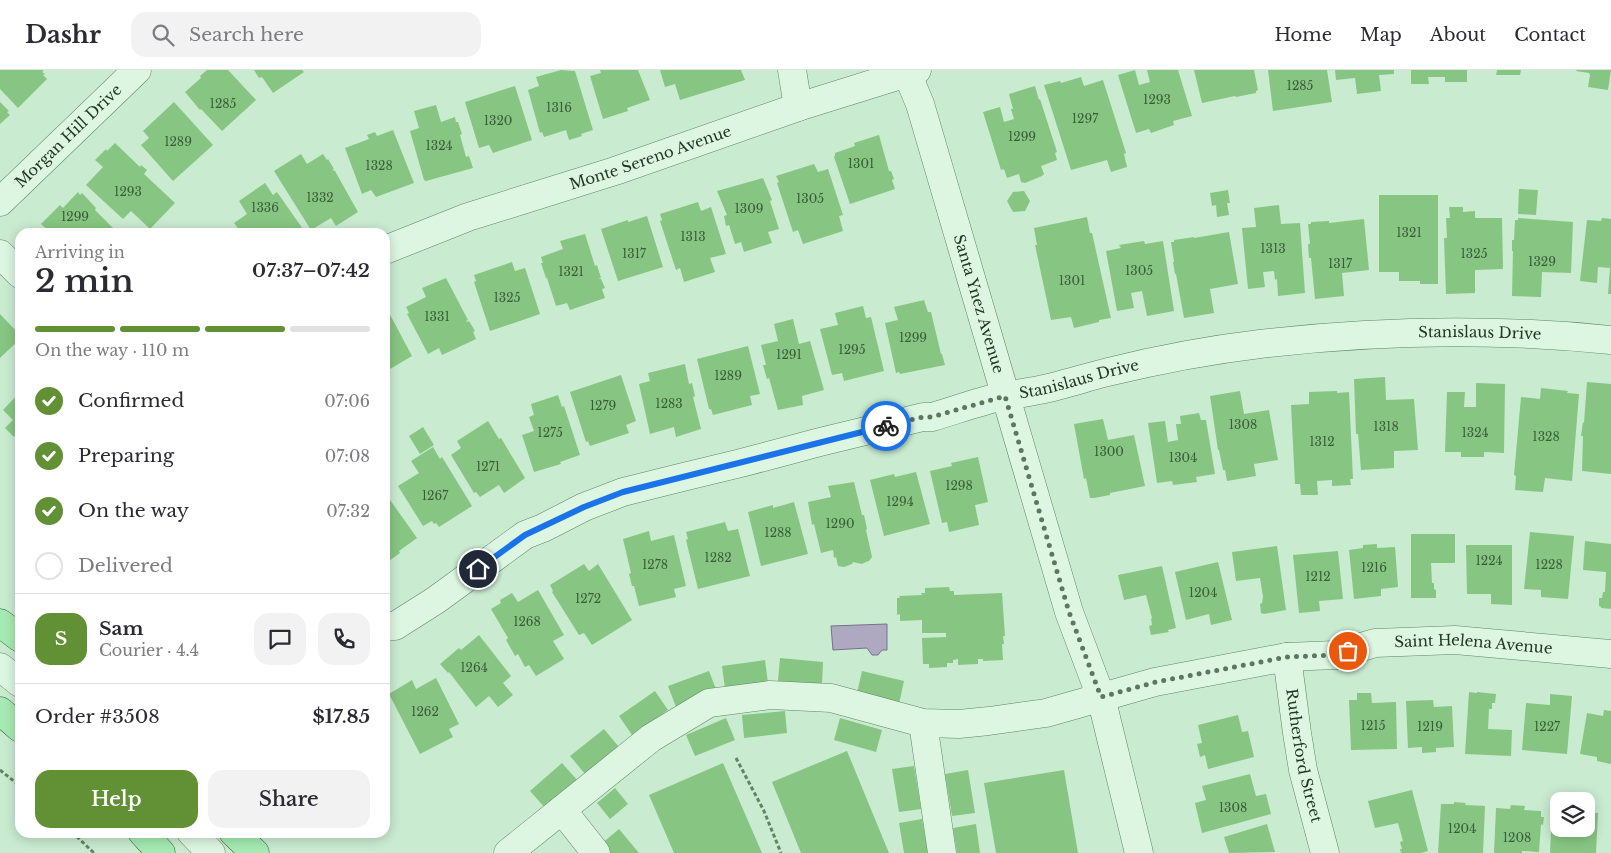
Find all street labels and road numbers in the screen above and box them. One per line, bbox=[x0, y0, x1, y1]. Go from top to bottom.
street label: Morgan Hill Drive bbox=[11, 80, 125, 191]
street label: Monte Sereno Avenue bbox=[567, 121, 734, 194]
street label: Santa Ynez Avenue bbox=[950, 232, 1009, 376]
street label: Stanislaus Drive bbox=[1418, 322, 1542, 343]
street label: Stanislaus Drive bbox=[1018, 355, 1141, 402]
street label: Saint Helena Avenue bbox=[1394, 630, 1553, 658]
street label: Rutherford Street bbox=[1282, 687, 1327, 825]

